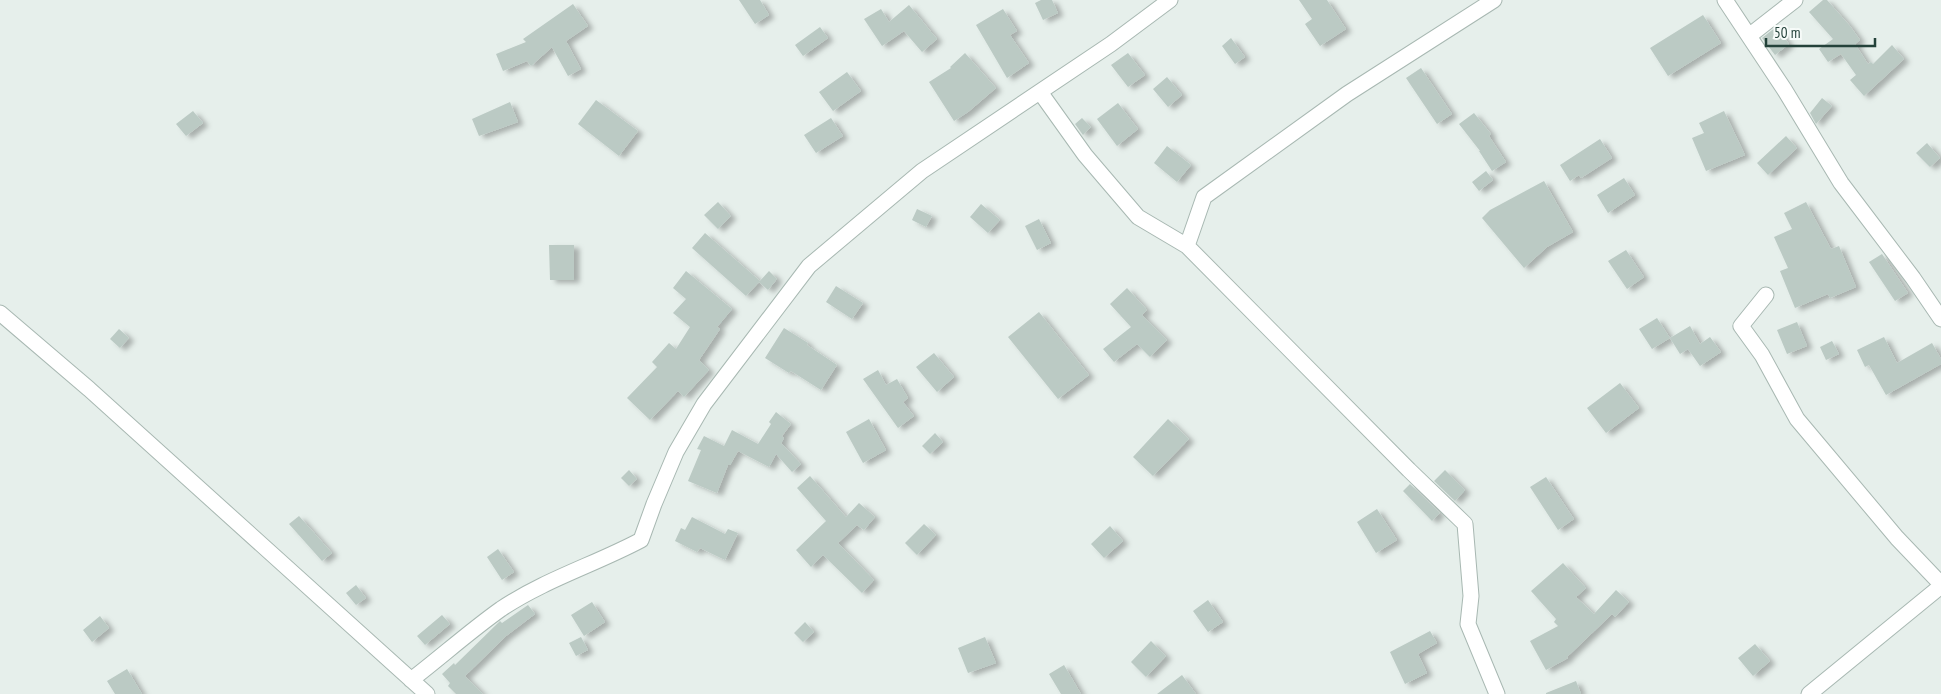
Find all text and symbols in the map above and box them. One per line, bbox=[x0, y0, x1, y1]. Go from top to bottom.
scale bar bbox=[1766, 15, 1875, 47]
text: 50 m bbox=[1774, 23, 1800, 42]

